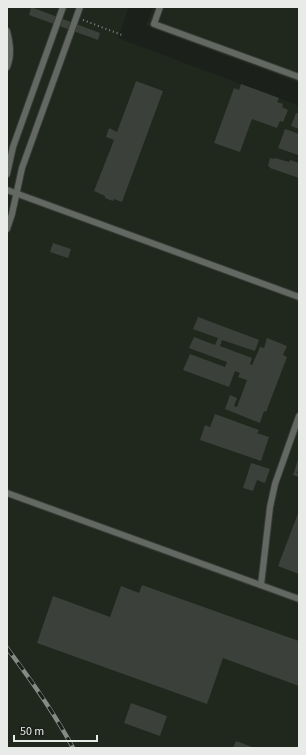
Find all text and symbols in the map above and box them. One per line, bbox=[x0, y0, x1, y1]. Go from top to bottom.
scale bar bbox=[14, 717, 97, 743]
text: 50 m bbox=[20, 723, 44, 740]

